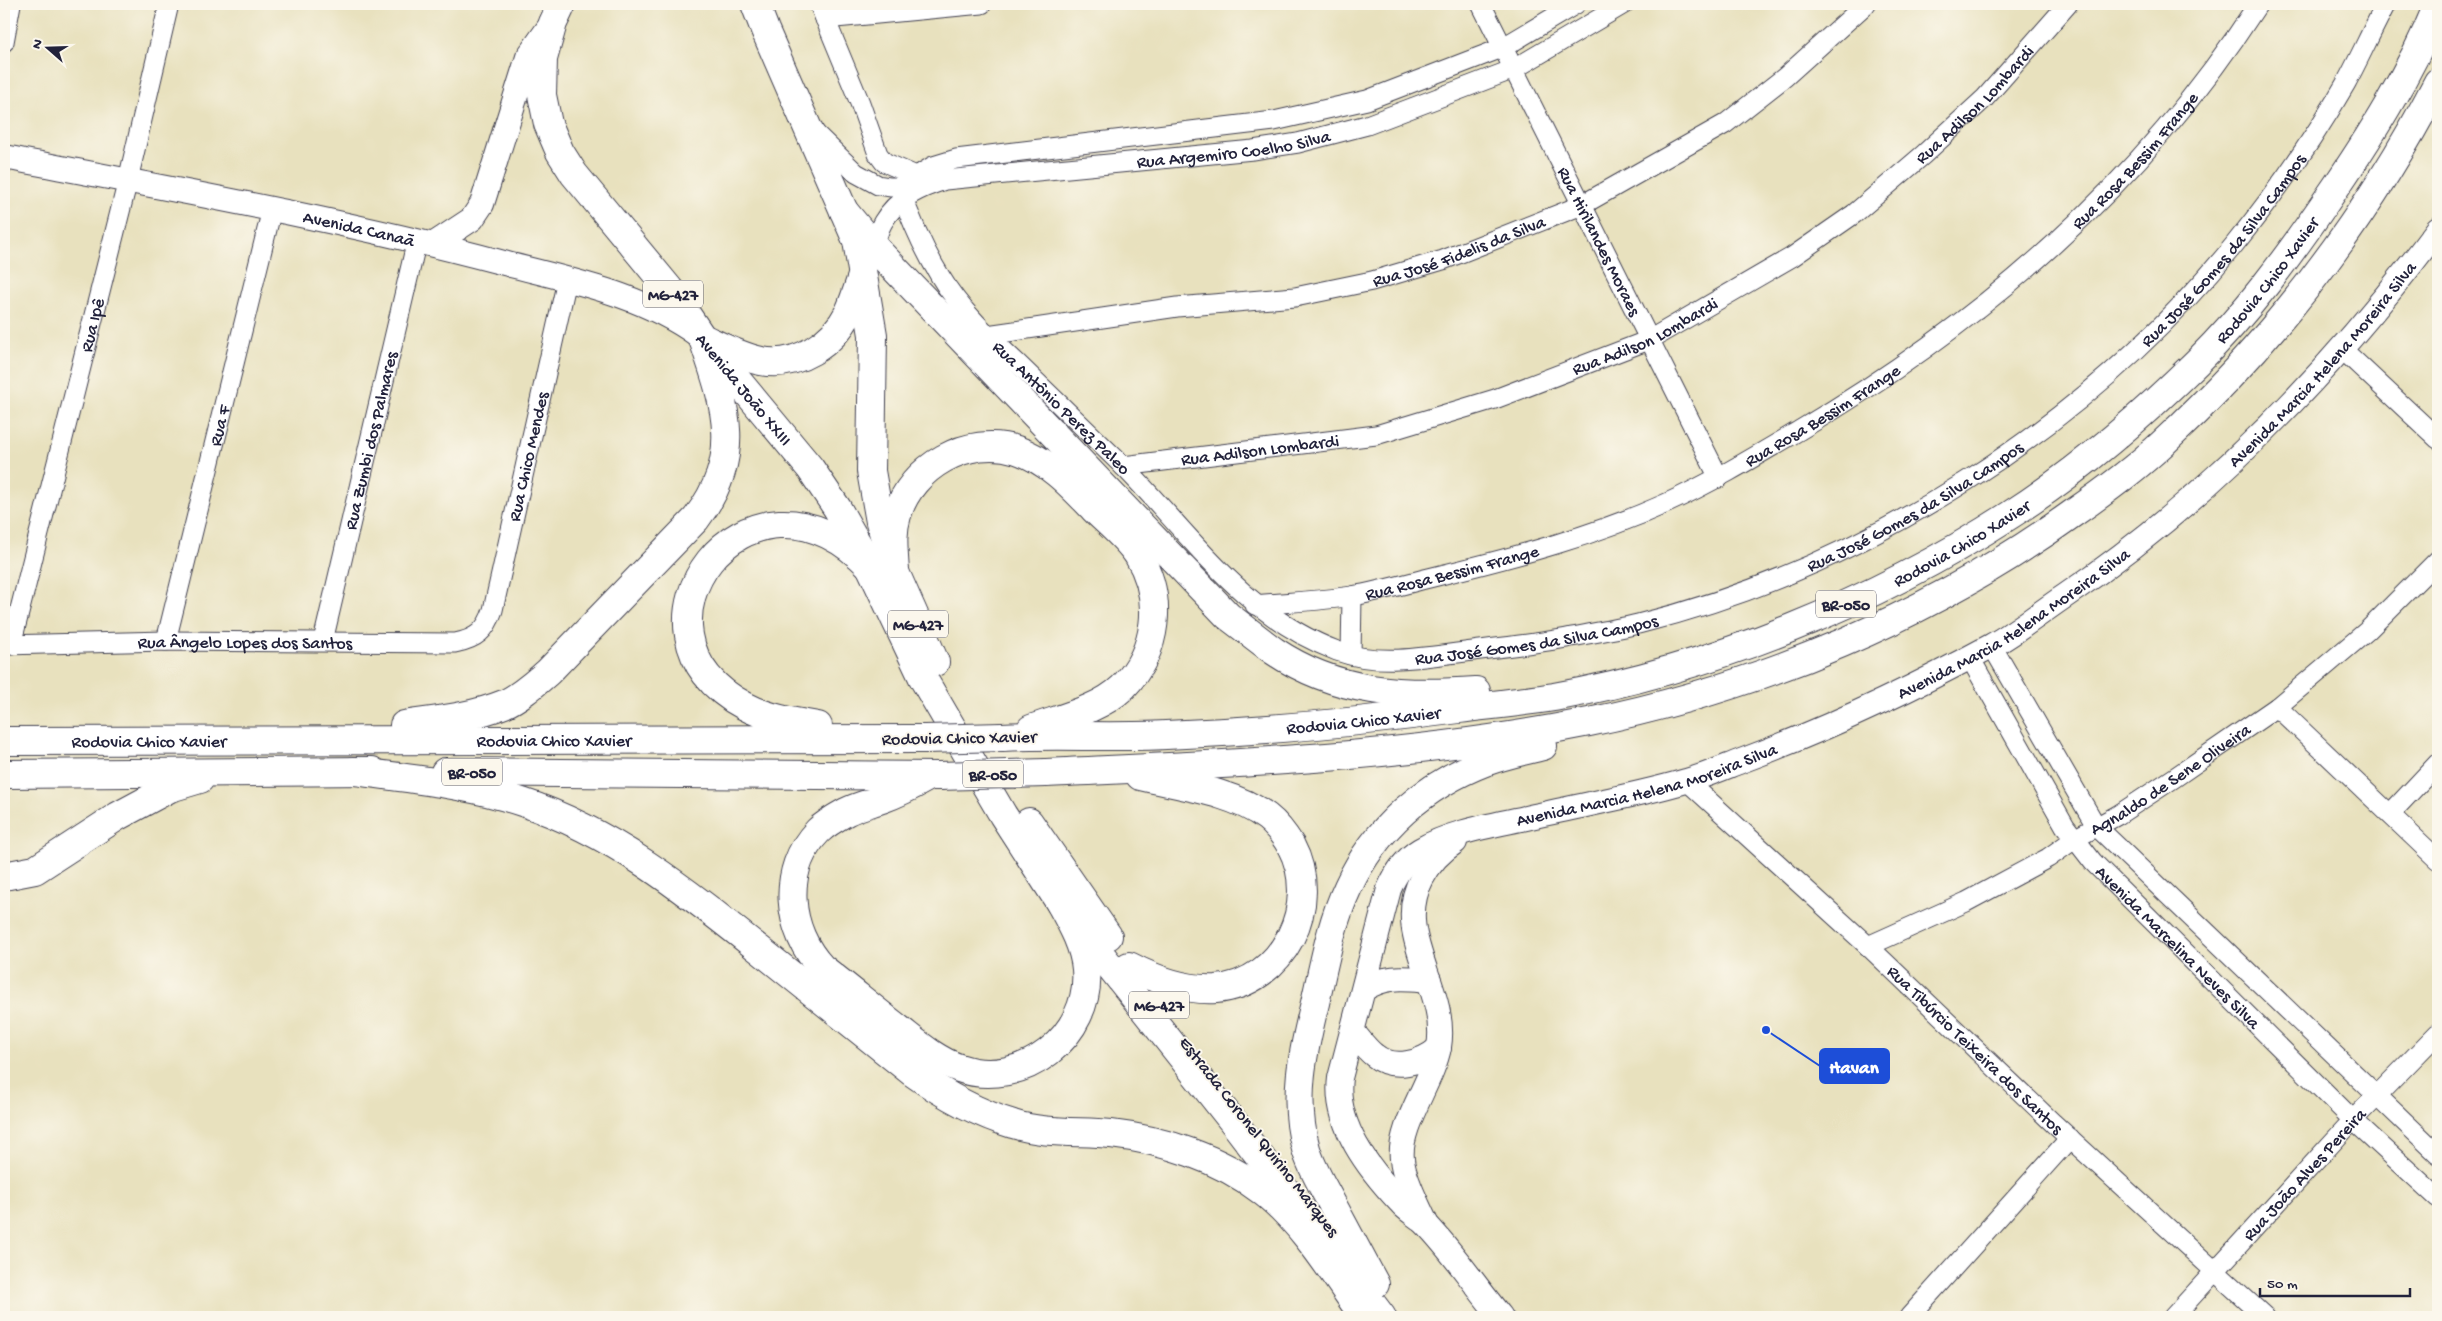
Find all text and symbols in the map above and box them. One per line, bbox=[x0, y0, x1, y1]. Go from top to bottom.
north arrow bbox=[22, 22, 72, 72]
text: N bbox=[29, 37, 48, 52]
street label: Rua Adilson Lombardi bbox=[1912, 42, 2040, 170]
street label: Rua Rosa Bessim Frange bbox=[2068, 88, 2205, 235]
street label: Rua Argemiro Coelho Silva bbox=[1136, 127, 1334, 174]
street label: Rua José Gomes da Silva Campos bbox=[2138, 150, 2312, 352]
street label: Rua Hirilandes Moraes bbox=[1551, 164, 1644, 321]
street label: Avenida Canaã bbox=[301, 208, 417, 253]
street label: Rua José Fidelis da Silva bbox=[1371, 212, 1550, 293]
street label: Rodovia Chico Xavier bbox=[2212, 213, 2326, 349]
street label: Avenida Marcia Helena Moreira Silva bbox=[2225, 258, 2423, 473]
road number: MG-427 bbox=[643, 280, 703, 308]
street label: Rua Adilson Lombardi bbox=[1570, 294, 1723, 381]
street label: Rua Ipê bbox=[77, 296, 111, 355]
street label: Avenida João XXIII bbox=[690, 330, 795, 451]
street label: Rua Antônio Perez Paleo bbox=[987, 338, 1134, 480]
street label: Rua Zumbi dos Palmares bbox=[341, 348, 404, 532]
street label: Rua Rosa Bessim Frange bbox=[1742, 361, 1906, 473]
street label: Rua Chico Mendes bbox=[505, 389, 555, 524]
street label: Rua F bbox=[206, 403, 237, 449]
street label: Rua Adilson Lombardi bbox=[1180, 432, 1341, 472]
street label: Rua José Gomes da Silva Campos bbox=[1804, 437, 2029, 578]
street label: Rodovia Chico Xavier bbox=[1891, 496, 2036, 593]
street label: Rua Rosa Bessim Frange bbox=[1364, 542, 1542, 606]
street label: Avenida Marcia Helena Moreira Silva bbox=[1895, 544, 2136, 705]
road number: BR-050 bbox=[1816, 590, 1876, 618]
road number: MG-427 bbox=[888, 610, 948, 638]
street label: Rua José Gomes da Silva Campos bbox=[1414, 611, 1662, 671]
street label: Rua Ângelo Lopes dos Santos bbox=[137, 632, 354, 655]
street label: Rodovia Chico Xavier bbox=[1286, 703, 1444, 741]
street label: Agnaldo de Sene Oliveira bbox=[2087, 720, 2256, 841]
street label: Rodovia Chico Xavier bbox=[881, 728, 1038, 751]
street label: Rodovia Chico Xavier bbox=[477, 732, 633, 753]
street label: Rodovia Chico Xavier bbox=[72, 733, 228, 754]
street label: Avenida Marcia Helena Moreira Silva bbox=[1515, 740, 1782, 833]
road number: BR-050 bbox=[442, 759, 502, 786]
road number: BR-050 bbox=[963, 761, 1023, 788]
street label: Avenida Marcelina Neves Silva bbox=[2090, 862, 2264, 1035]
street label: Rua Tibúrcio Teixeira dos Santos bbox=[1882, 962, 2067, 1141]
road number: MG-427 bbox=[1129, 992, 1189, 1018]
street label: Estrada Coronel Quirino Marques bbox=[1173, 1033, 1344, 1243]
callout: Havan bbox=[1820, 1049, 1889, 1083]
text: Havan bbox=[1829, 1058, 1880, 1081]
street label: Rua João Alves Pereira bbox=[2240, 1104, 2372, 1246]
scale bar bbox=[2260, 1266, 2410, 1298]
text: 50 m bbox=[2267, 1276, 2298, 1294]

